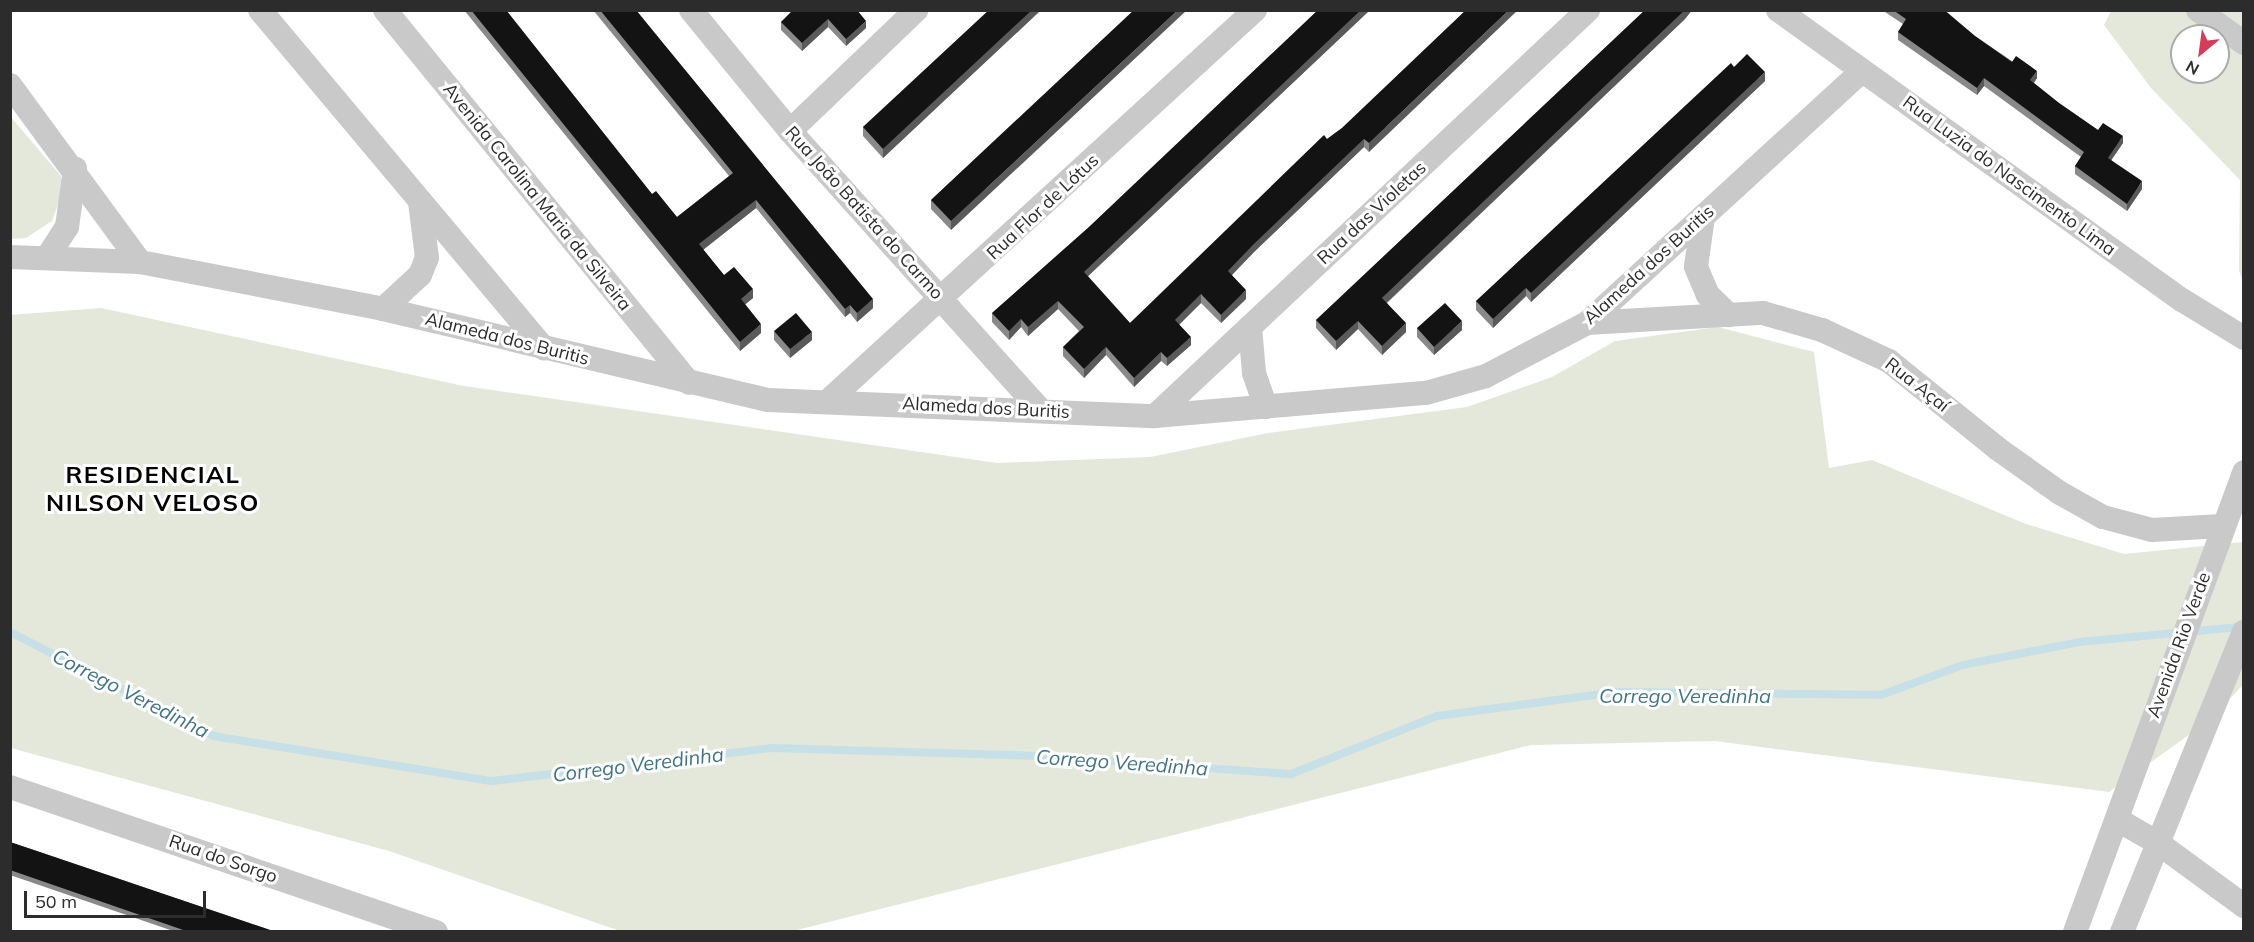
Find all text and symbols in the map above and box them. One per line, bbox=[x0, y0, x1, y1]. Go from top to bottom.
north arrow bbox=[2170, 24, 2230, 84]
text: N bbox=[2182, 56, 2202, 80]
street label: Avenida Carolina Maria da Silveira bbox=[438, 79, 636, 315]
street label: Rua Luzia do Nascimento Lima bbox=[1898, 92, 2120, 260]
street label: Rua João Batista do Carmo bbox=[780, 122, 948, 304]
street label: Rua Flor de Lótus bbox=[983, 150, 1103, 264]
street label: Rua das Violetas bbox=[1313, 157, 1431, 269]
street label: Alameda dos Buritis bbox=[1579, 201, 1719, 329]
street label: Alameda dos Buritis bbox=[423, 308, 591, 370]
street label: Rua Açaí bbox=[1881, 353, 1953, 417]
street label: Alameda dos Buritis bbox=[902, 393, 1070, 423]
district label: RESIDENCIAL NILSON VELOSO bbox=[46, 461, 260, 517]
street label: Avenida Rio Verde bbox=[2143, 569, 2215, 721]
water label: Corrego Veredinha bbox=[49, 643, 213, 743]
water label: Corrego Veredinha bbox=[1599, 683, 1771, 707]
water label: Corrego Veredinha bbox=[551, 742, 725, 786]
water label: Corrego Veredinha bbox=[1035, 744, 1209, 780]
street label: Rua do Sorgo bbox=[166, 830, 280, 888]
scale bar bbox=[27, 879, 208, 917]
text: 50 m bbox=[35, 890, 77, 913]

